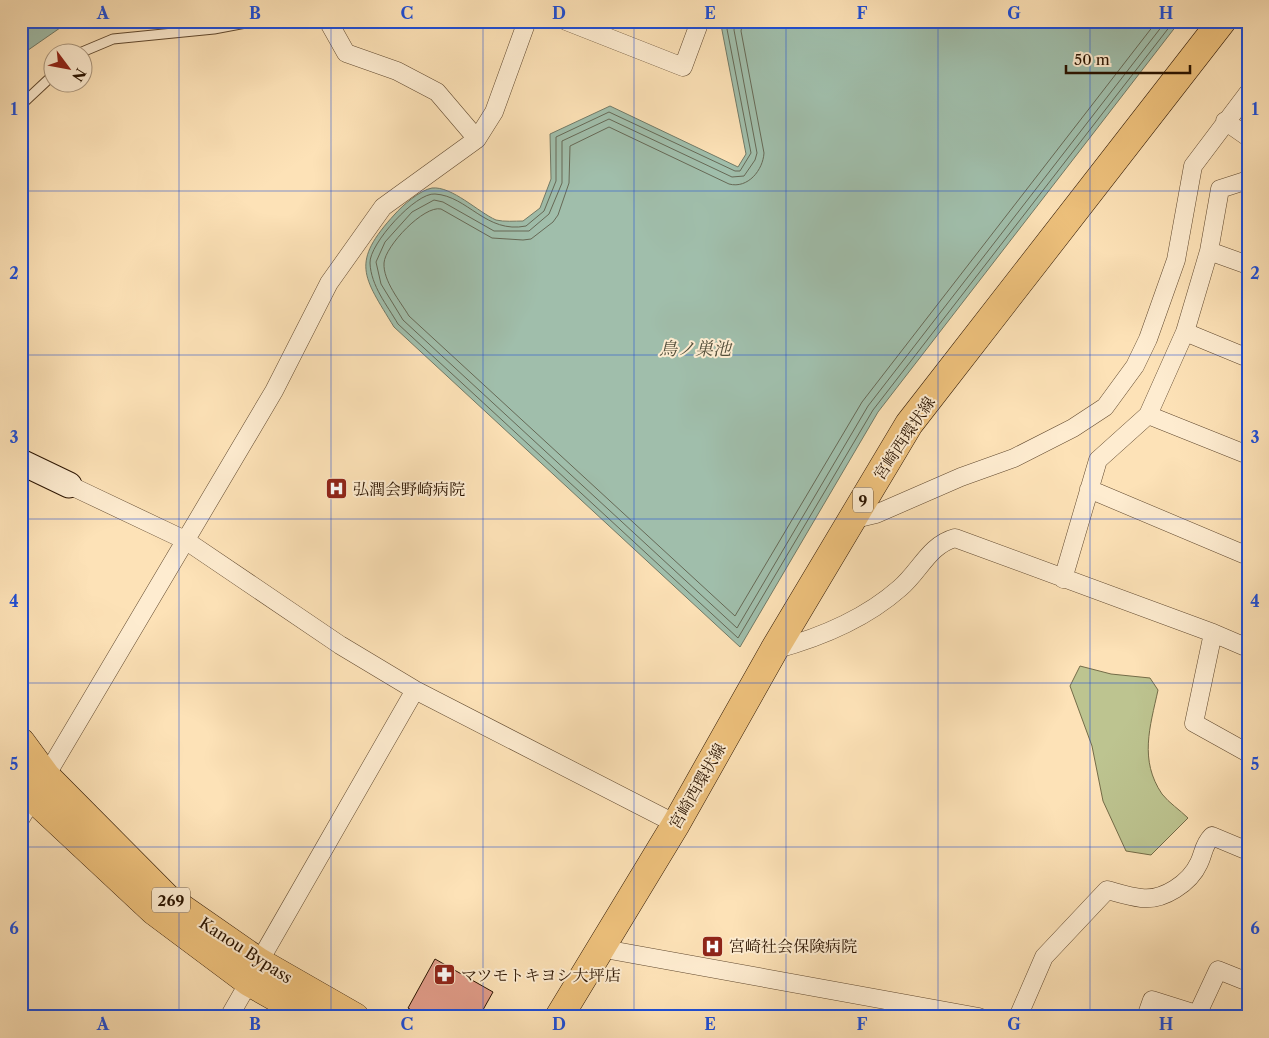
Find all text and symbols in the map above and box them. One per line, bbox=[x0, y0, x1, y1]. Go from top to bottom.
text: A bbox=[96, 3, 110, 23]
text: B bbox=[249, 3, 261, 23]
text: C bbox=[401, 3, 413, 23]
text: D bbox=[552, 3, 566, 23]
text: E bbox=[704, 3, 716, 23]
text: F bbox=[857, 3, 868, 23]
text: G bbox=[1007, 3, 1021, 23]
text: H bbox=[1159, 3, 1173, 23]
north arrow bbox=[42, 42, 92, 92]
scale bar bbox=[1066, 42, 1190, 74]
text: 50 m bbox=[1074, 50, 1110, 69]
text: N bbox=[68, 65, 90, 85]
text: 1 bbox=[10, 99, 18, 119]
text: 1 bbox=[1251, 99, 1259, 119]
text: 2 bbox=[9, 263, 19, 283]
text: 2 bbox=[1250, 263, 1260, 283]
water label: 鳥ノ巣池 bbox=[659, 338, 733, 360]
street label: 宮崎西環状線 bbox=[869, 393, 939, 483]
text: 3 bbox=[9, 427, 19, 447]
text: 3 bbox=[1250, 427, 1260, 447]
hospital icon: 弘潤会野崎病院 bbox=[325, 477, 349, 501]
place label: 弘潤会野崎病院 bbox=[353, 479, 465, 499]
road number: 9 bbox=[853, 488, 873, 512]
text: 4 bbox=[9, 591, 19, 611]
text: 4 bbox=[1250, 591, 1260, 611]
street label: 宮崎西環状線 bbox=[664, 739, 730, 833]
text: 5 bbox=[10, 754, 19, 774]
text: 5 bbox=[1251, 754, 1260, 774]
road number: 269 bbox=[152, 888, 190, 912]
street label: Kanou Bypass bbox=[196, 912, 296, 988]
text: 6 bbox=[9, 918, 19, 938]
text: 6 bbox=[1250, 918, 1260, 938]
hospital icon: 宮崎社会保険病院 bbox=[701, 934, 725, 958]
place label: 宮崎社会保険病院 bbox=[729, 936, 857, 956]
pharmacy icon: マツモトキヨシ大坪店 bbox=[433, 963, 457, 987]
place label: マツモトキヨシ大坪店 bbox=[461, 965, 621, 985]
text: A bbox=[96, 1014, 110, 1034]
text: B bbox=[249, 1014, 261, 1034]
text: C bbox=[401, 1014, 413, 1034]
text: D bbox=[552, 1014, 566, 1034]
text: E bbox=[704, 1014, 716, 1034]
text: F bbox=[857, 1014, 868, 1034]
text: G bbox=[1007, 1014, 1021, 1034]
text: H bbox=[1159, 1014, 1173, 1034]

